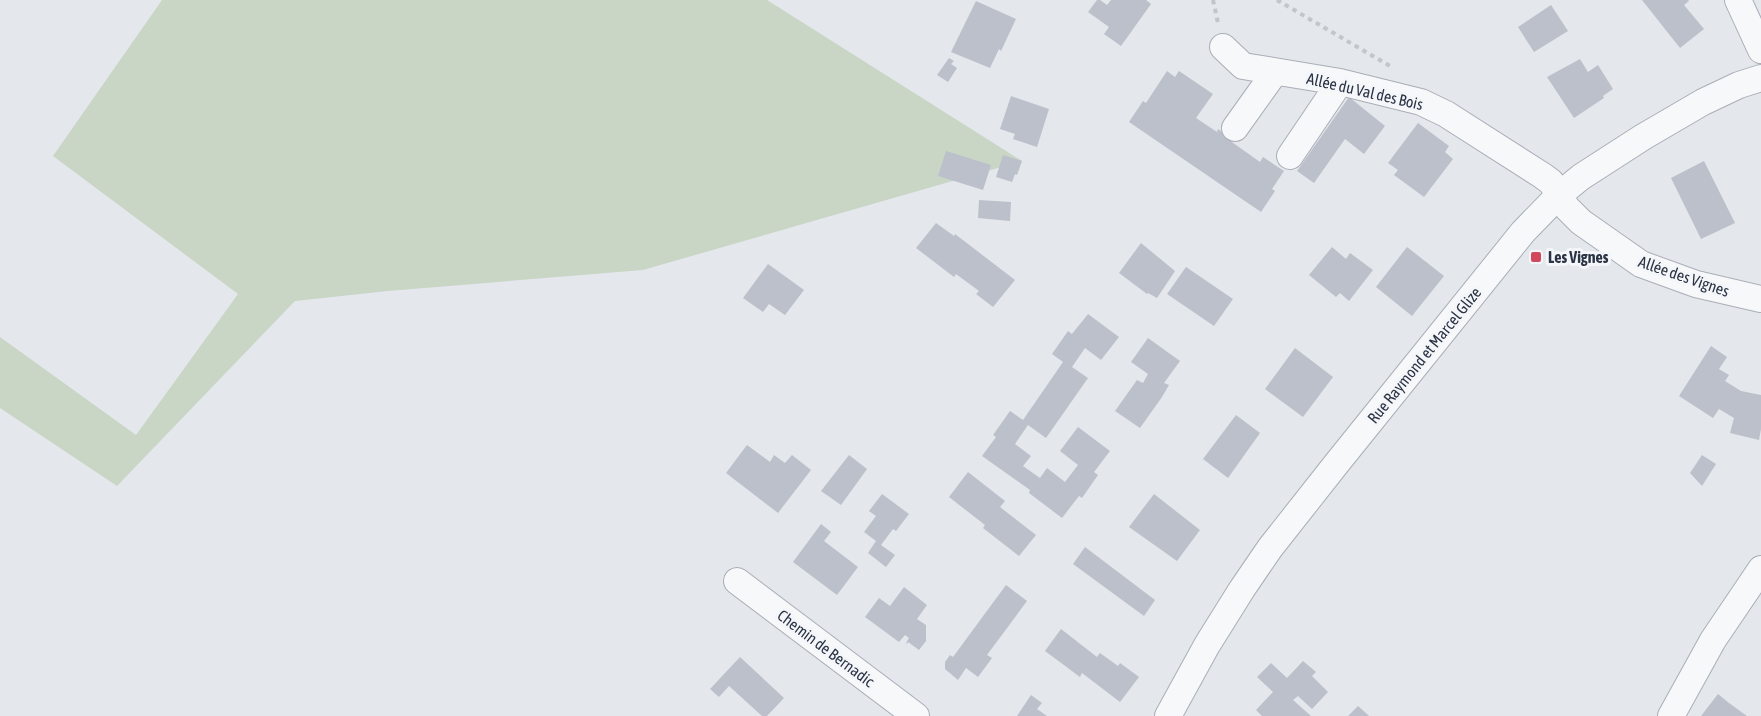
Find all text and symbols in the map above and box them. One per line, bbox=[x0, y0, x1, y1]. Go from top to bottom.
street label: Allée du Val des Bois bbox=[1305, 69, 1425, 113]
place label: Les Vignes bbox=[1548, 248, 1609, 266]
marker: Les Vignes bbox=[1529, 250, 1543, 264]
street label: Allée des Vignes bbox=[1636, 252, 1732, 301]
street label: Rue Raymond et Marcel Glize bbox=[1364, 283, 1485, 427]
street label: Chemin de Bernadic bbox=[774, 606, 878, 690]

